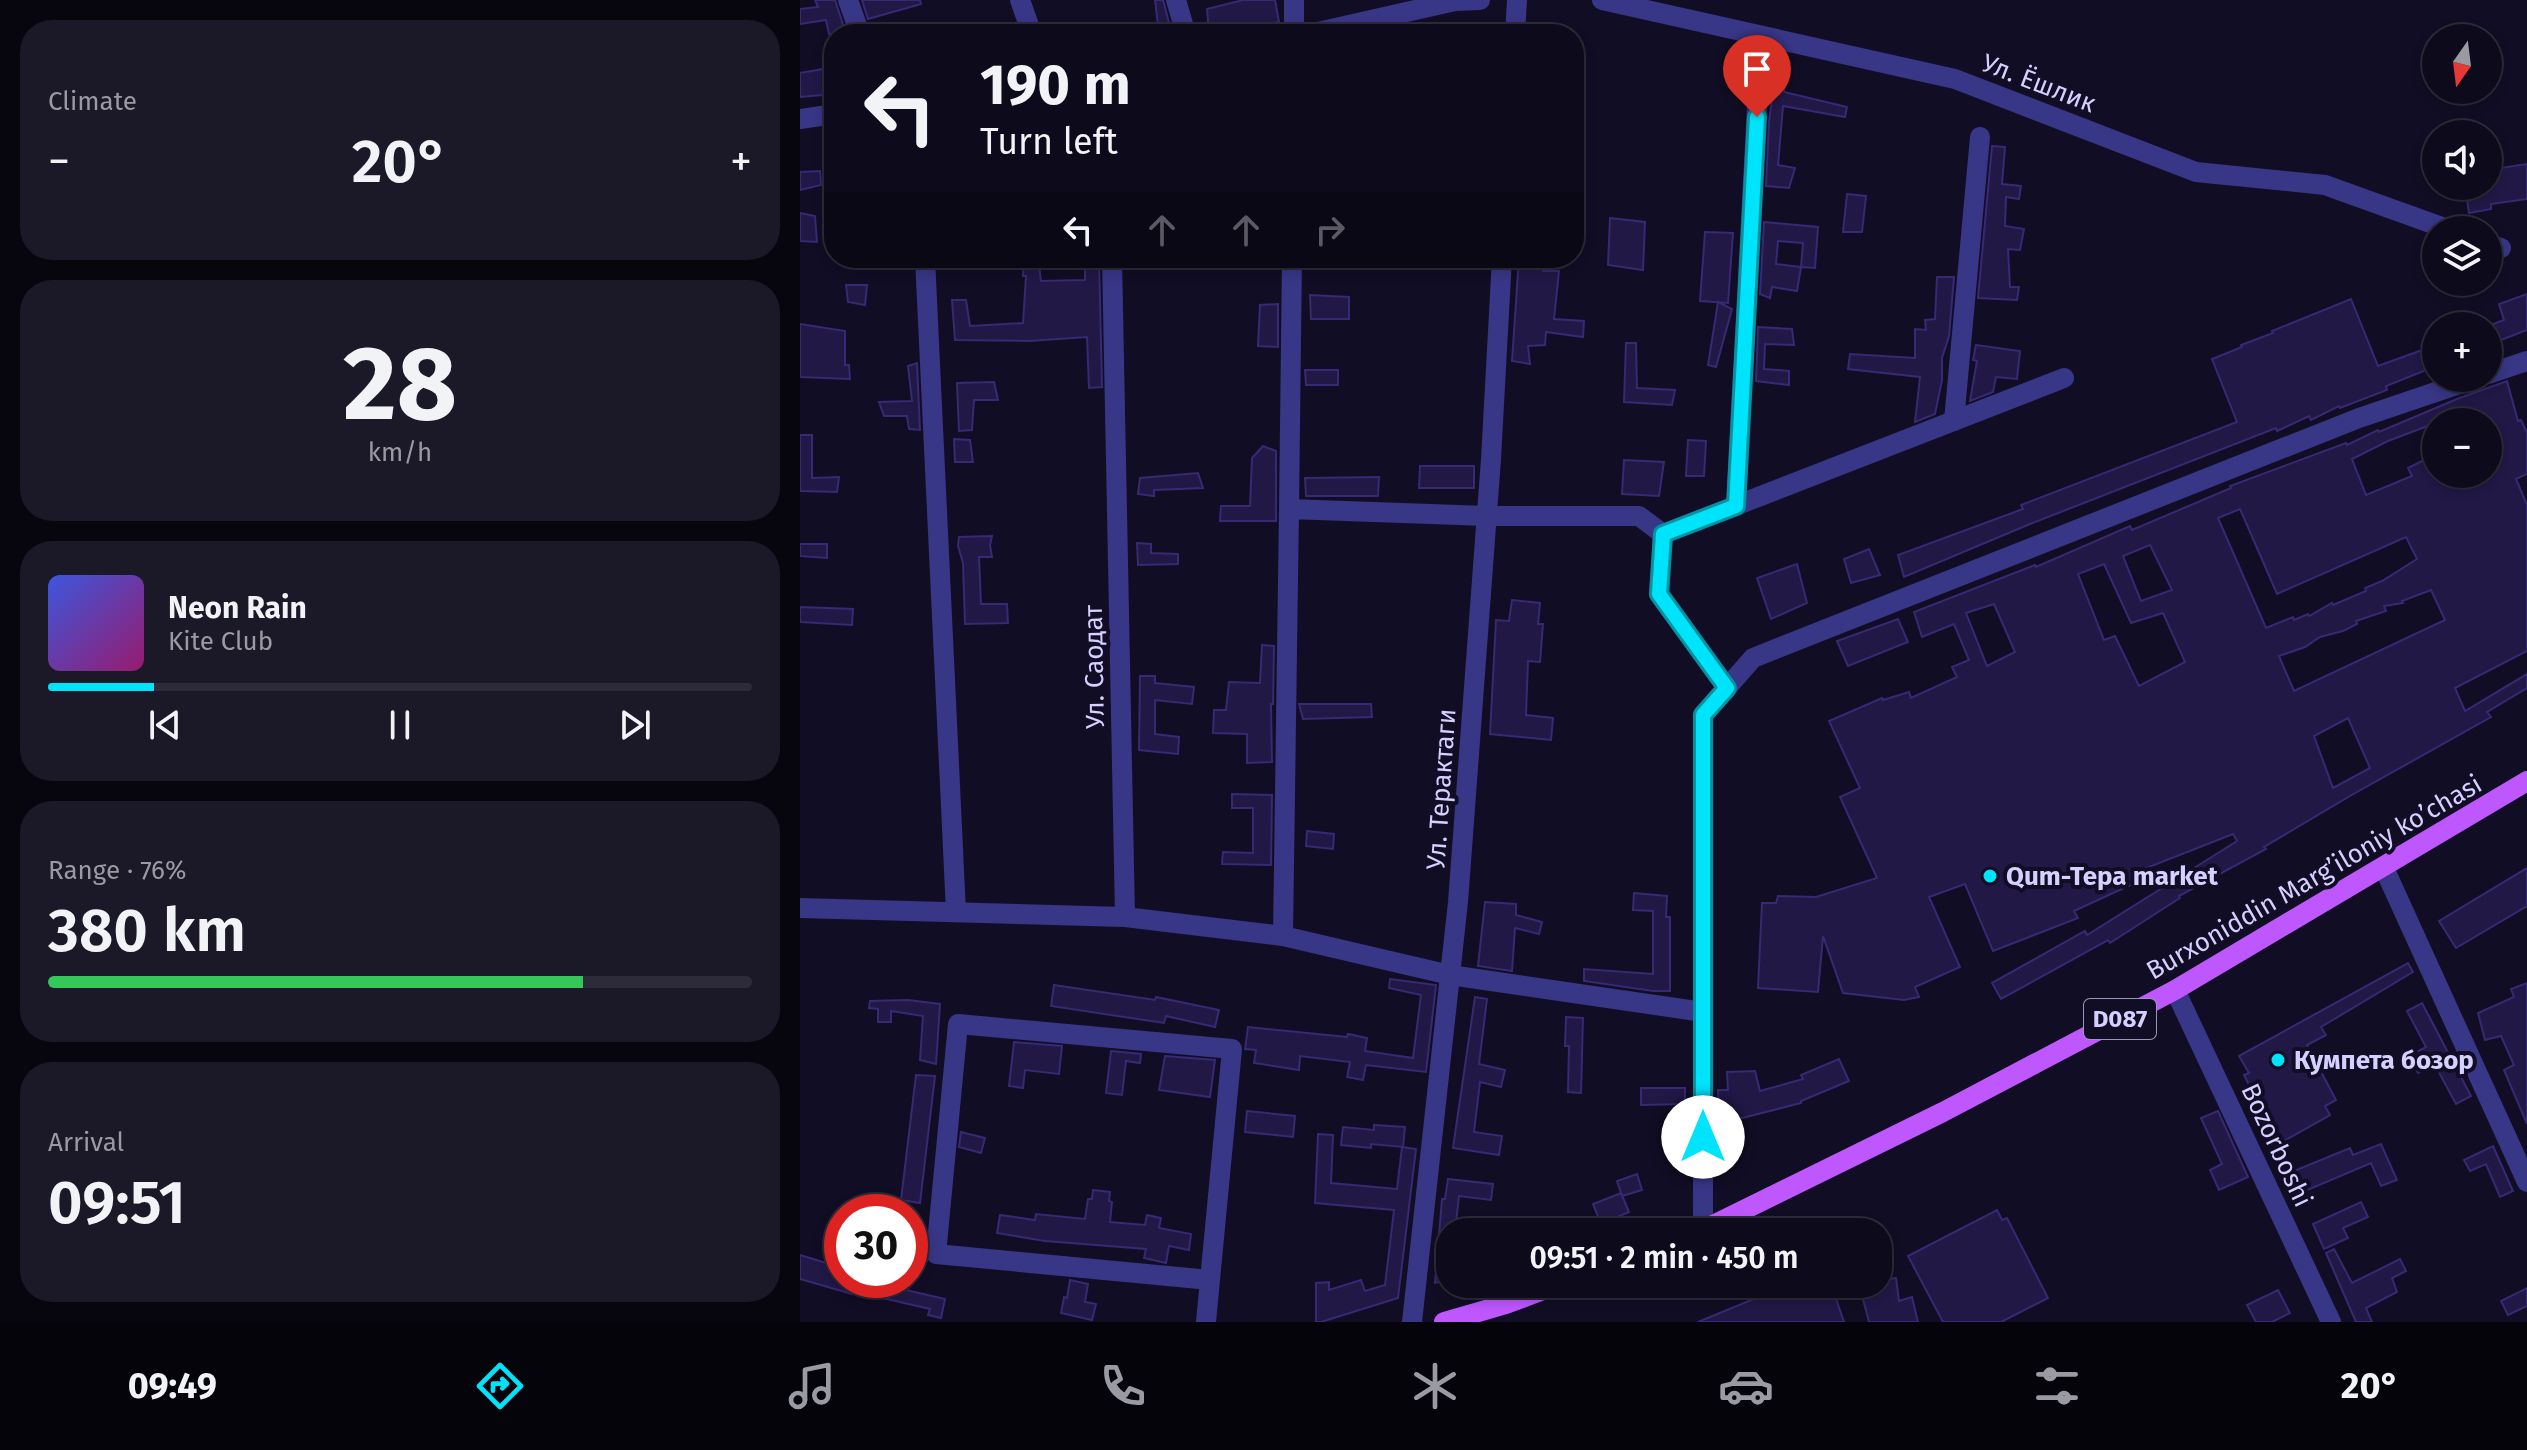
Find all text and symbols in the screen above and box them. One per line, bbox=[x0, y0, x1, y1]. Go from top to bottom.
north arrow bbox=[2422, 24, 2502, 104]
map controls bbox=[2422, 24, 2502, 488]
pin bbox=[1723, 35, 1791, 117]
icon: arrive bbox=[1735, 47, 1779, 91]
street label: Ул. Ёшлик bbox=[1978, 48, 2101, 119]
text: 190 m bbox=[980, 52, 1131, 119]
icon: left bbox=[848, 56, 952, 160]
text: Climate bbox=[48, 86, 137, 117]
text: Turn left bbox=[980, 120, 1118, 164]
button: sound bbox=[2422, 120, 2502, 200]
text: 20° bbox=[352, 126, 448, 198]
text: − bbox=[48, 135, 70, 188]
text: + bbox=[730, 135, 752, 188]
icon: left bbox=[1056, 208, 1100, 252]
icon: ahead bbox=[1140, 208, 1184, 252]
icon: ahead bbox=[1224, 208, 1268, 252]
icon: right bbox=[1308, 208, 1352, 252]
button: layers bbox=[2422, 216, 2502, 296]
button: + bbox=[2422, 312, 2502, 392]
text: 28 bbox=[343, 322, 457, 447]
button: − bbox=[2422, 408, 2502, 488]
text: km/h bbox=[368, 437, 432, 468]
text: Neon Rain bbox=[168, 590, 307, 626]
street label: Ул. Саодат bbox=[1078, 604, 1111, 729]
text: Kite Club bbox=[168, 626, 273, 657]
icon: previous bbox=[143, 703, 187, 747]
icon: pause bbox=[378, 703, 422, 747]
icon: next bbox=[613, 703, 657, 747]
street label: Ул. Терактаги bbox=[1420, 707, 1463, 871]
street label: Burxoniddin Marg’iloniy ko’chasi bbox=[2141, 768, 2487, 986]
text: Range · 76% bbox=[48, 855, 186, 886]
place label: Qum-Tepa market bbox=[2006, 861, 2219, 892]
marker: Qum-Tepa market bbox=[1981, 867, 1999, 885]
text: 380 km bbox=[48, 895, 246, 967]
road number: D087 bbox=[2084, 999, 2156, 1039]
place label: Кумпета бозор bbox=[2294, 1045, 2474, 1076]
marker: Кумпета бозор bbox=[2269, 1051, 2287, 1069]
street label: Bozorboshi bbox=[2234, 1079, 2319, 1212]
position arrow bbox=[1661, 1095, 1745, 1179]
text: Arrival bbox=[48, 1127, 124, 1158]
text: 09:51 bbox=[48, 1167, 186, 1239]
speed limit sign: 30 bbox=[824, 1194, 928, 1298]
text: 09:51 · 2 min · 450 m bbox=[1530, 1240, 1798, 1276]
icon: directions bbox=[472, 1358, 528, 1414]
icon: music bbox=[784, 1358, 840, 1414]
icon: phone bbox=[1095, 1358, 1151, 1414]
icon: climate bbox=[1407, 1358, 1463, 1414]
icon: car bbox=[1718, 1358, 1774, 1414]
icon: filters bbox=[2029, 1358, 2085, 1414]
text: 09:49 bbox=[128, 1364, 217, 1408]
text: 20° bbox=[2341, 1364, 2399, 1408]

